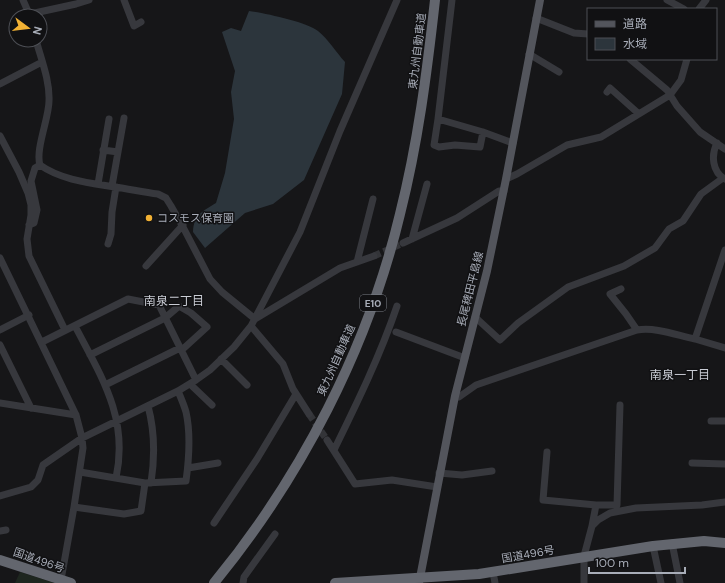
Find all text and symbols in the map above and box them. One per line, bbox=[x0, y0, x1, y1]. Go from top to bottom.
north arrow bbox=[8, 8, 48, 48]
legend bbox=[587, 8, 717, 60]
street label: 東九州自動車道 bbox=[405, 12, 429, 90]
text: 道路 bbox=[623, 16, 647, 32]
text: N bbox=[30, 25, 45, 36]
text: 水域 bbox=[623, 36, 647, 52]
place label: コスモス保育園 bbox=[157, 211, 234, 225]
marker: コスモス保育園 bbox=[144, 213, 154, 223]
street label: 長尾稗田平島線 bbox=[454, 250, 486, 328]
district label: 南泉二丁目 bbox=[144, 293, 204, 309]
road number: E10 bbox=[360, 295, 386, 311]
street label: 東九州自動車道 bbox=[314, 322, 358, 398]
district label: 南泉一丁目 bbox=[650, 367, 710, 383]
street label: 国道496号 bbox=[500, 542, 556, 566]
street label: 国道496号 bbox=[11, 545, 67, 575]
scale bar bbox=[589, 549, 685, 575]
text: 100 m bbox=[595, 555, 629, 571]

